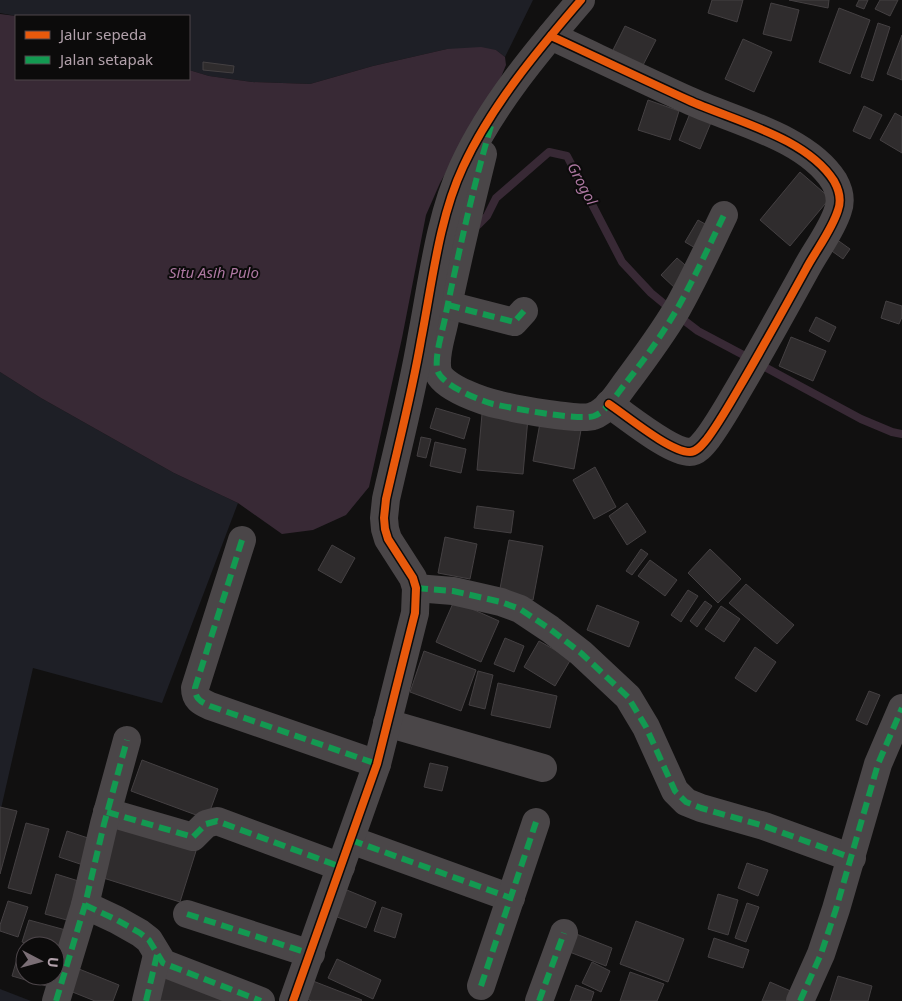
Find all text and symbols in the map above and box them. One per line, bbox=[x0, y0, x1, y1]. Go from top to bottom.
legend bbox=[15, 15, 190, 80]
text: Jalur sepeda bbox=[58, 24, 147, 44]
text: Jalan setapak bbox=[58, 49, 153, 69]
water label: Grogol bbox=[563, 159, 603, 209]
water label: Situ Asih Pulo bbox=[169, 262, 259, 282]
north arrow bbox=[15, 936, 65, 986]
text: U bbox=[43, 956, 63, 969]

